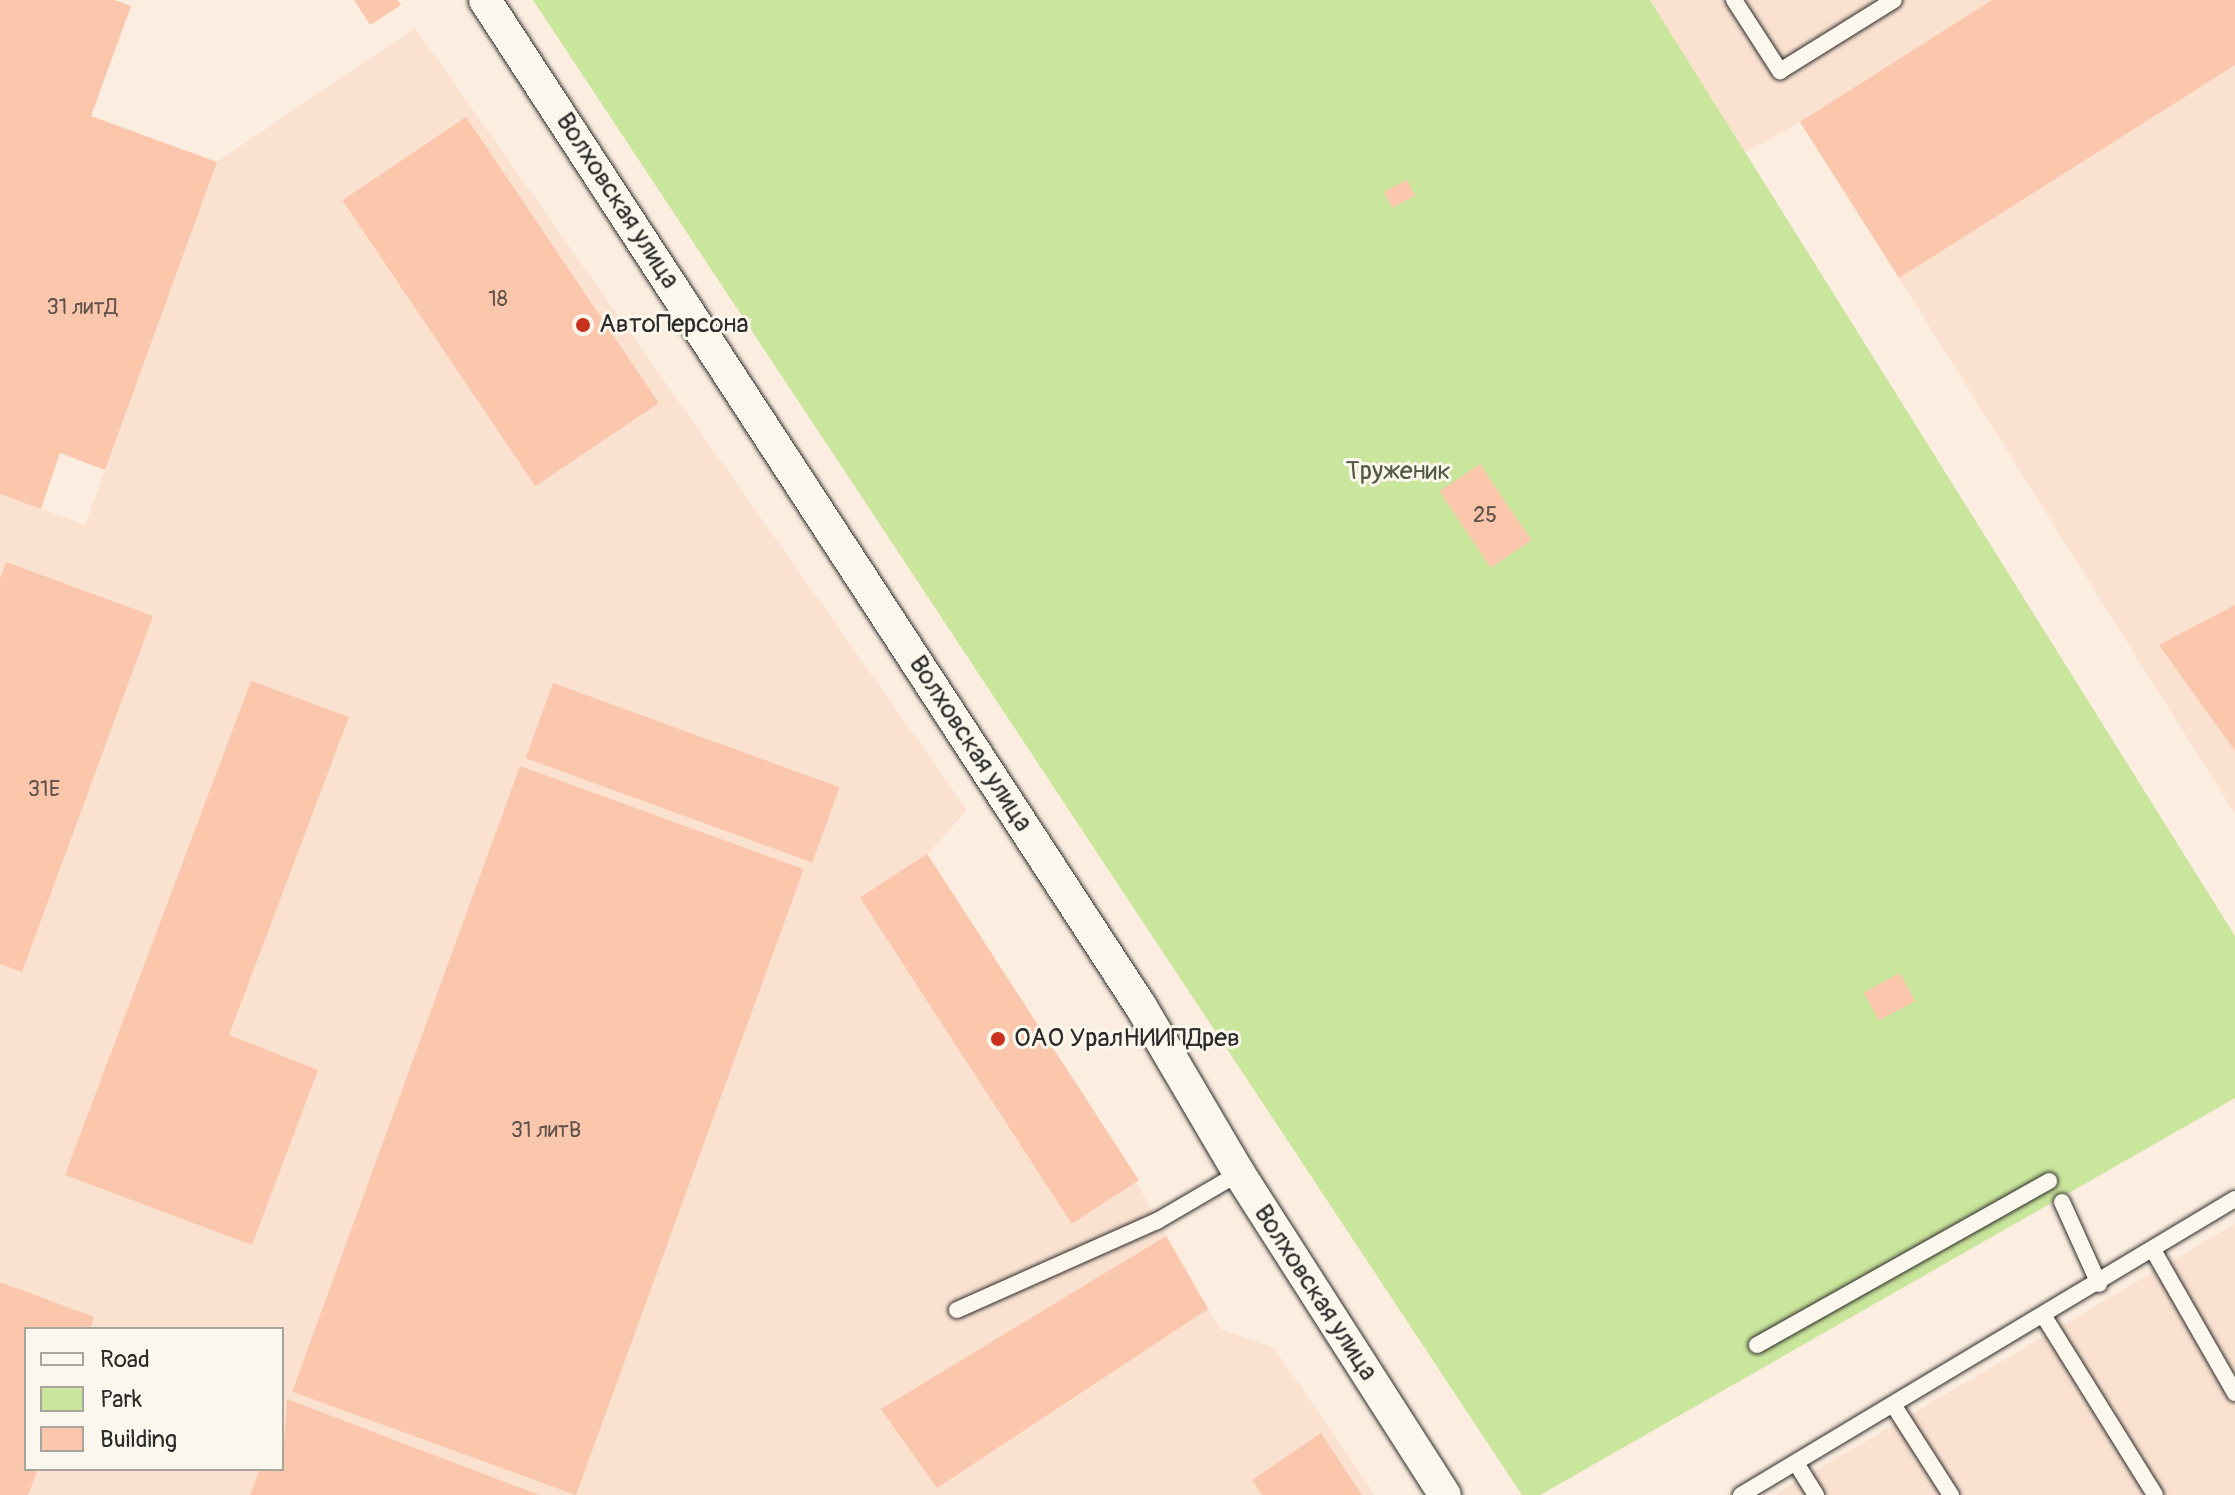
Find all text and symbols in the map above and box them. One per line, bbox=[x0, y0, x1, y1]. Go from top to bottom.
street label: Волховская улица bbox=[549, 107, 685, 295]
house number: 18 bbox=[488, 287, 508, 313]
house number: 31 литД bbox=[46, 295, 118, 321]
place label: АвтоПерсона bbox=[599, 309, 749, 341]
marker: АвтоПерсона bbox=[574, 316, 592, 334]
park label: Труженик bbox=[1345, 456, 1451, 488]
house number: 25 bbox=[1473, 503, 1497, 529]
street label: Волховская улица bbox=[902, 650, 1038, 838]
house number: 31Е bbox=[28, 777, 60, 803]
place label: ОАО УралНИИПДрев bbox=[1014, 1023, 1240, 1055]
marker: ОАО УралНИИПДрев bbox=[989, 1030, 1007, 1048]
house number: 31 литВ bbox=[511, 1118, 581, 1144]
street label: Волховская улица bbox=[1247, 1199, 1383, 1387]
legend bbox=[24, 1327, 284, 1471]
text: Road bbox=[100, 1345, 150, 1374]
text: Park bbox=[100, 1385, 142, 1414]
text: Building bbox=[100, 1425, 177, 1454]

